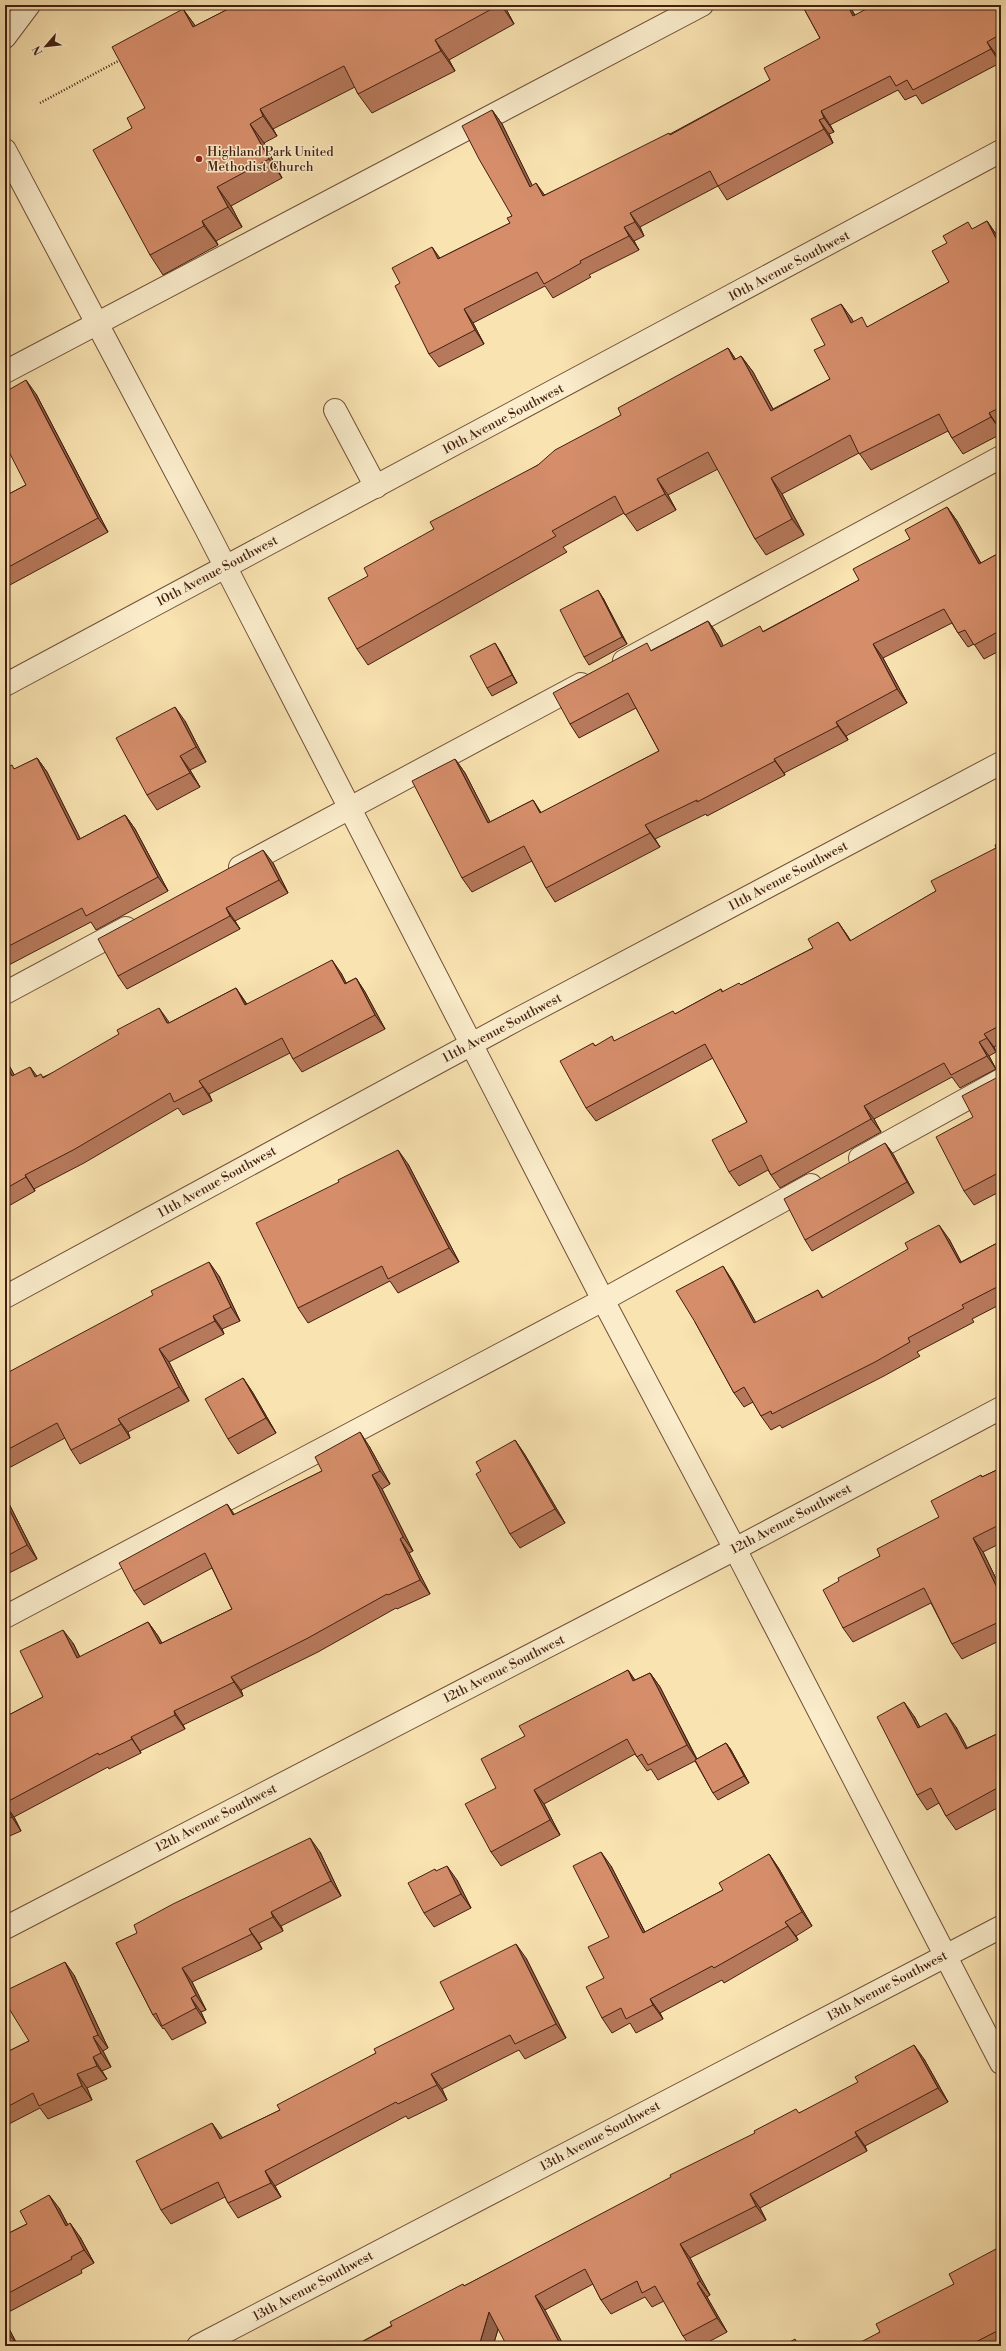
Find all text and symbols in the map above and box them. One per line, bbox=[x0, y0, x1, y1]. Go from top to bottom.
north arrow bbox=[26, 26, 66, 66]
text: N bbox=[30, 43, 46, 57]
place label: Highland Park United Methodist Church bbox=[207, 144, 334, 175]
marker: Highland Park United Methodist Church bbox=[194, 154, 204, 164]
street label: 10th Avenue Southwest bbox=[726, 227, 853, 305]
street label: 10th Avenue Southwest bbox=[440, 380, 567, 458]
street label: 10th Avenue Southwest bbox=[154, 532, 281, 610]
street label: 11th Avenue Southwest bbox=[726, 838, 851, 914]
street label: 11th Avenue Southwest bbox=[440, 990, 565, 1066]
street label: 11th Avenue Southwest bbox=[155, 1143, 279, 1221]
street label: 12th Avenue Southwest bbox=[728, 1480, 854, 1558]
street label: 12th Avenue Southwest bbox=[440, 1631, 568, 1707]
street label: 12th Avenue Southwest bbox=[152, 1780, 280, 1856]
street label: 13th Avenue Southwest bbox=[824, 1947, 950, 2025]
street label: 13th Avenue Southwest bbox=[537, 2097, 663, 2175]
street label: 13th Avenue Southwest bbox=[250, 2247, 376, 2325]

